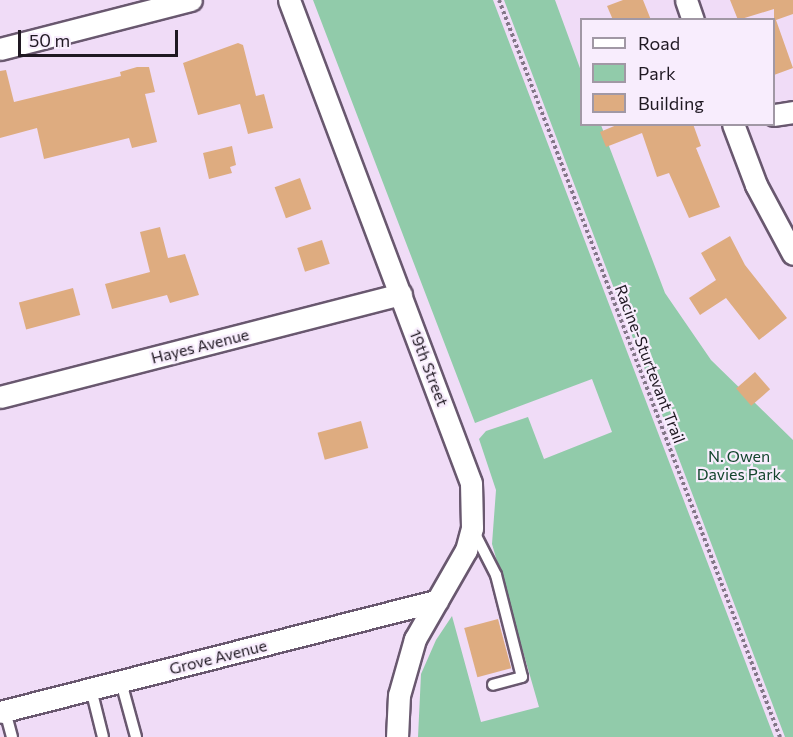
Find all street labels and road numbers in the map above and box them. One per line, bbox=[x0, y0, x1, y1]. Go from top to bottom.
street label: Racine-Sturtevant Trail bbox=[611, 282, 689, 446]
street label: Hayes Avenue bbox=[149, 325, 251, 367]
street label: 19th Street bbox=[406, 327, 452, 409]
street label: Grove Avenue bbox=[167, 636, 269, 678]

